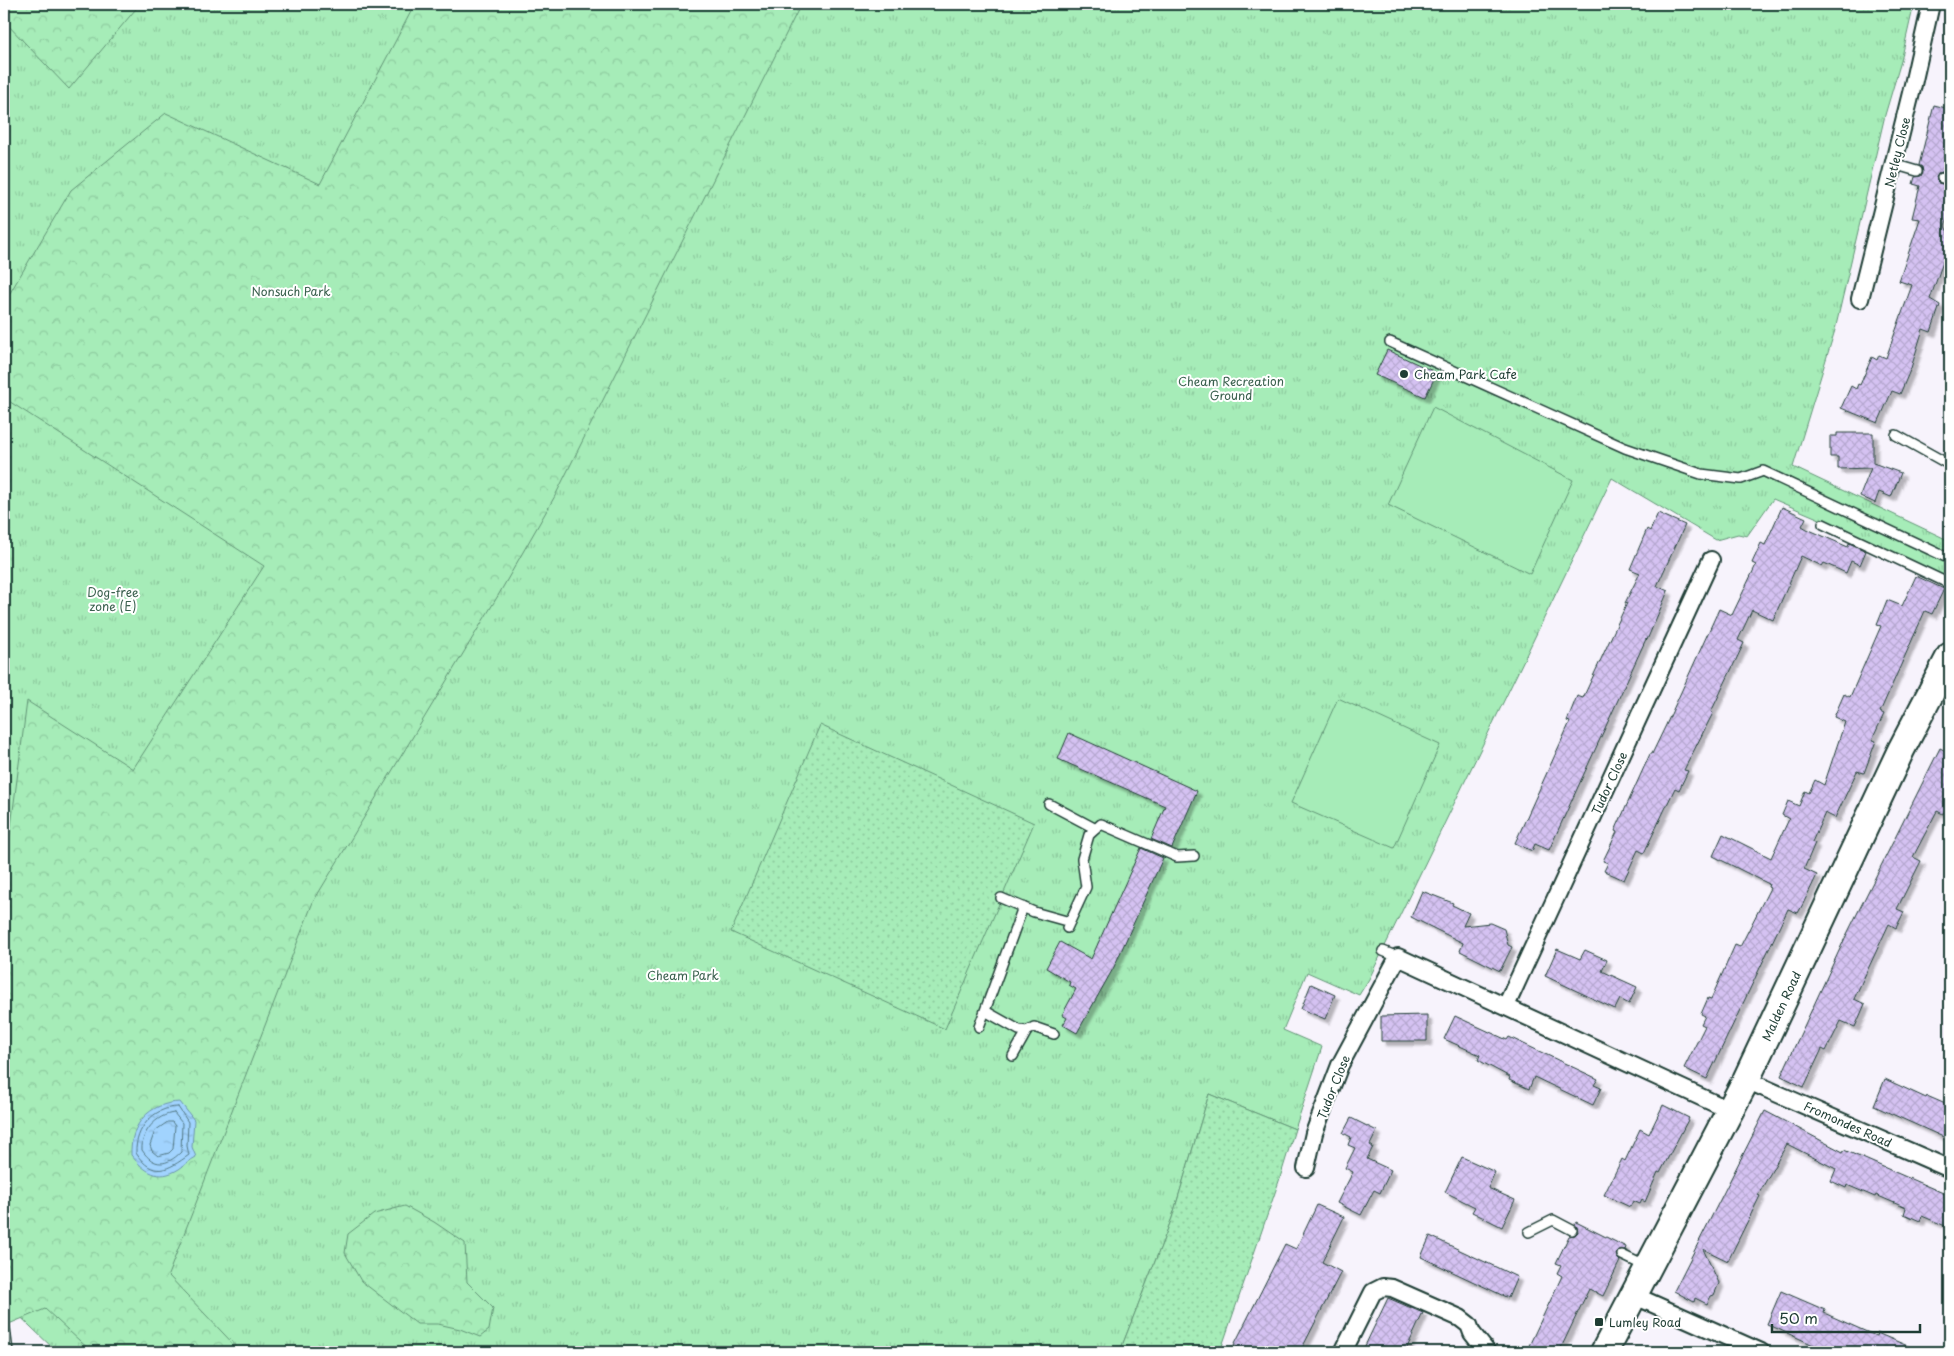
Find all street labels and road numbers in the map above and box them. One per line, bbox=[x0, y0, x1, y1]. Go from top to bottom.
street label: Netley Close bbox=[1880, 115, 1914, 189]
street label: Tudor Close bbox=[1587, 749, 1631, 817]
street label: Malden Road bbox=[1757, 968, 1805, 1044]
street label: Tudor Close bbox=[1312, 1052, 1354, 1122]
street label: Fromondes Road bbox=[1801, 1097, 1895, 1151]

